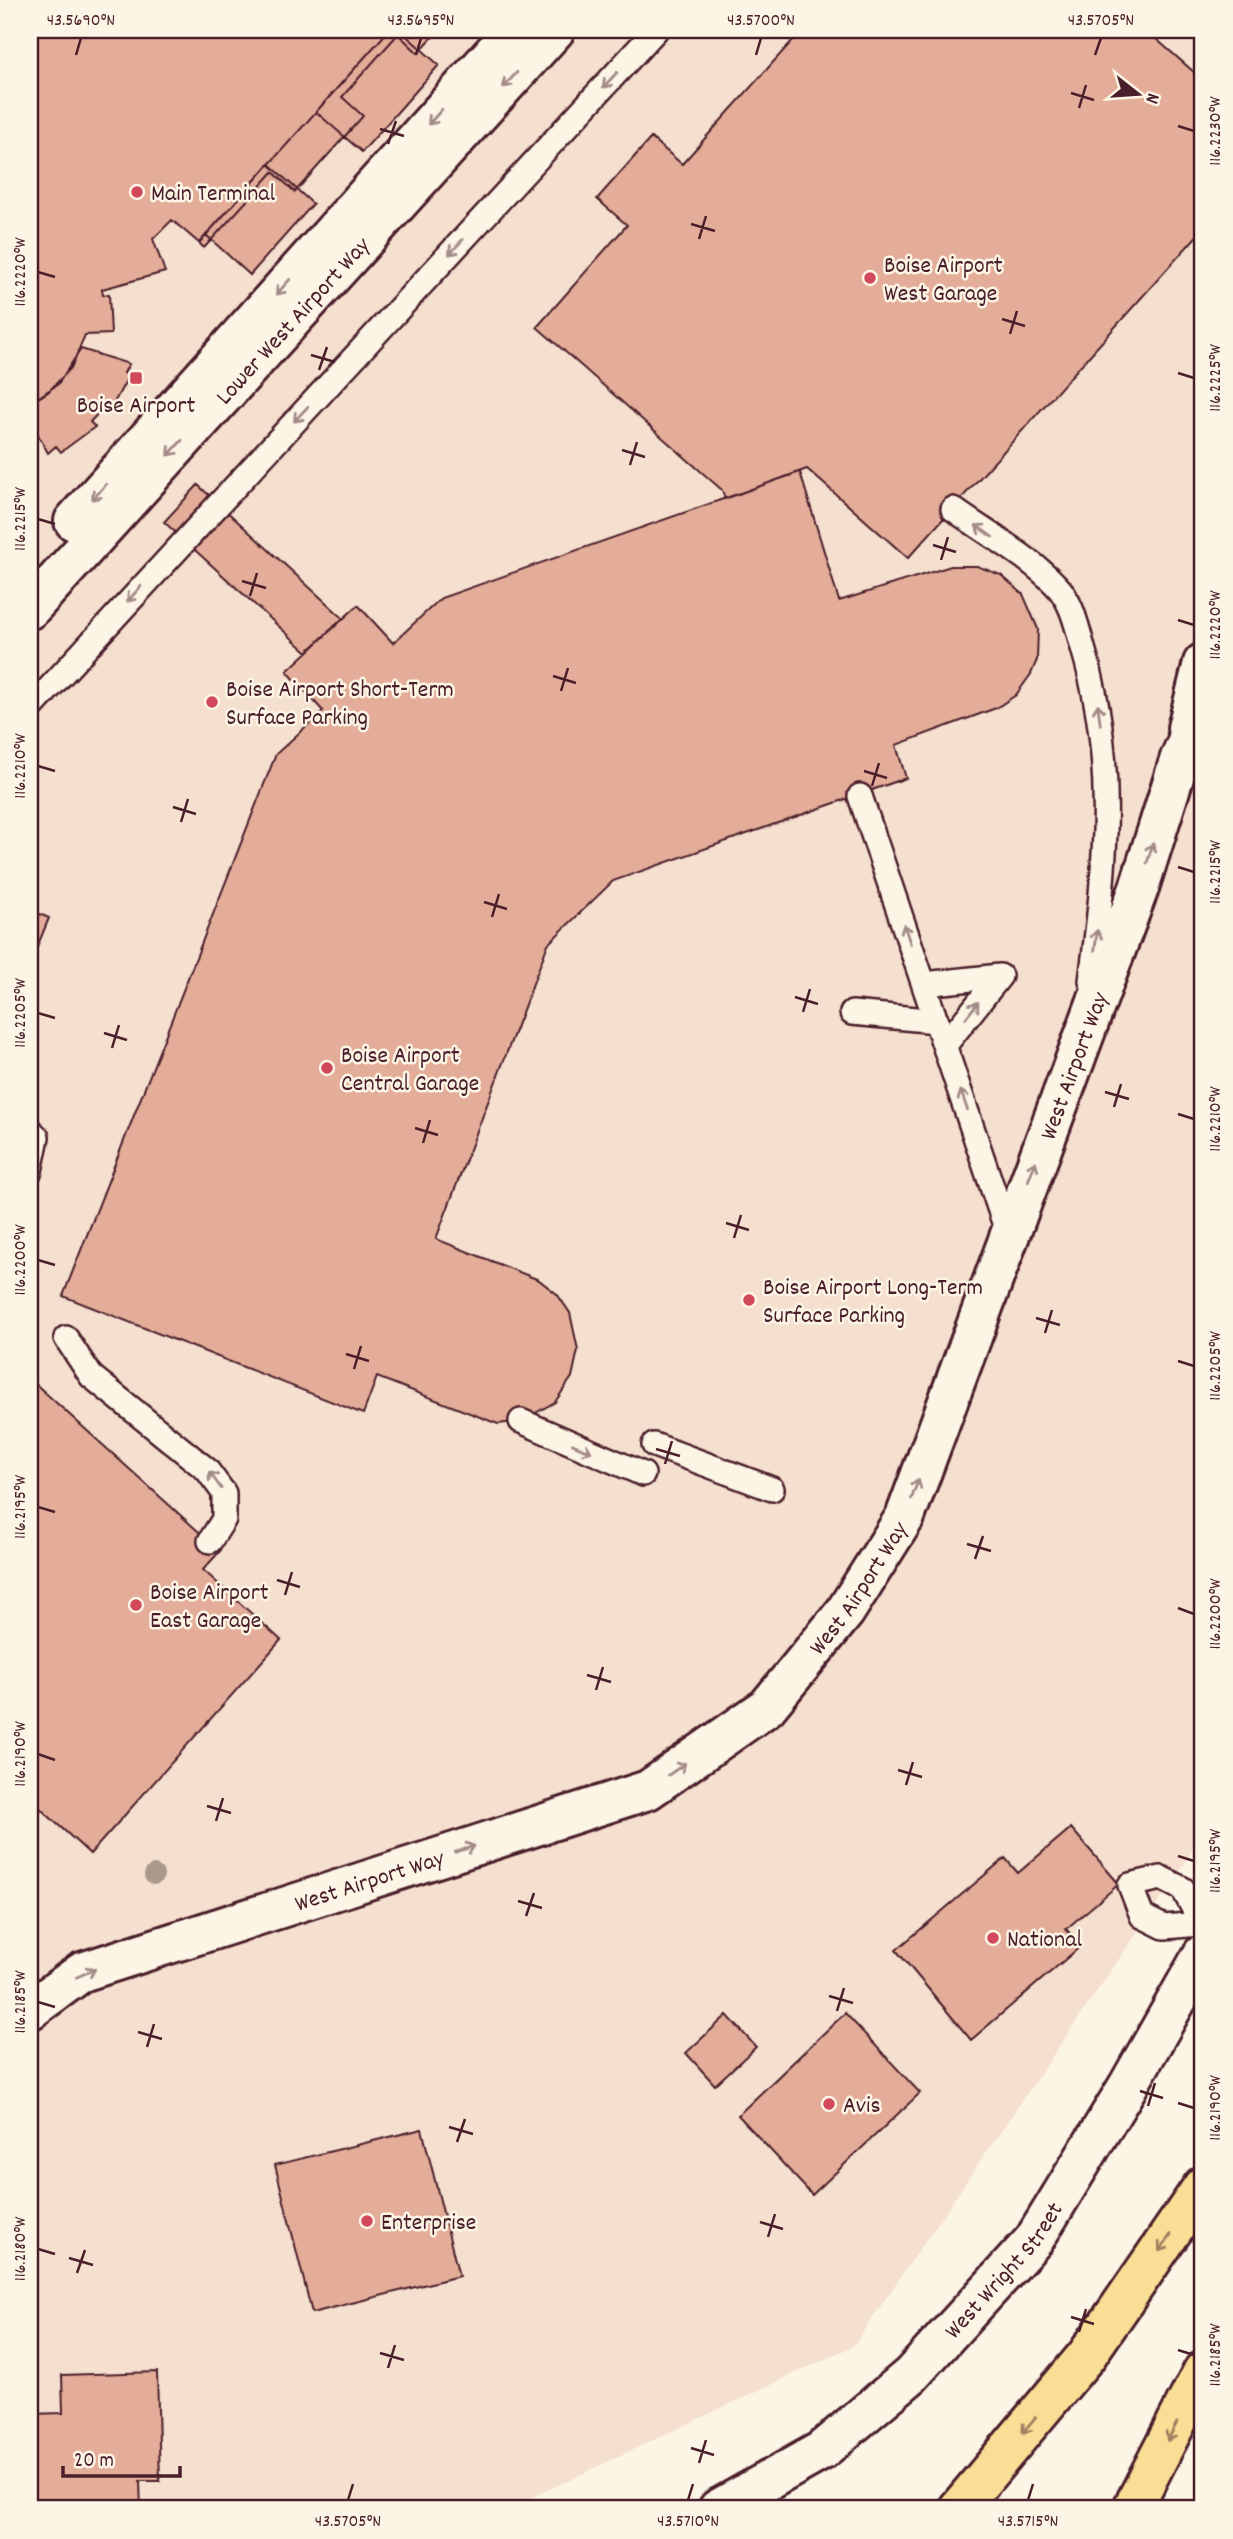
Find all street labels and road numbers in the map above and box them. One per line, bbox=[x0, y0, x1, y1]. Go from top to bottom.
street label: Lower West Airport Way bbox=[209, 230, 380, 414]
street label: West Airport Way bbox=[1033, 987, 1119, 1145]
street label: West Airport Way bbox=[802, 1515, 918, 1664]
street label: West Airport Way bbox=[291, 1842, 450, 1922]
street label: West Wright Street bbox=[938, 2196, 1073, 2348]

